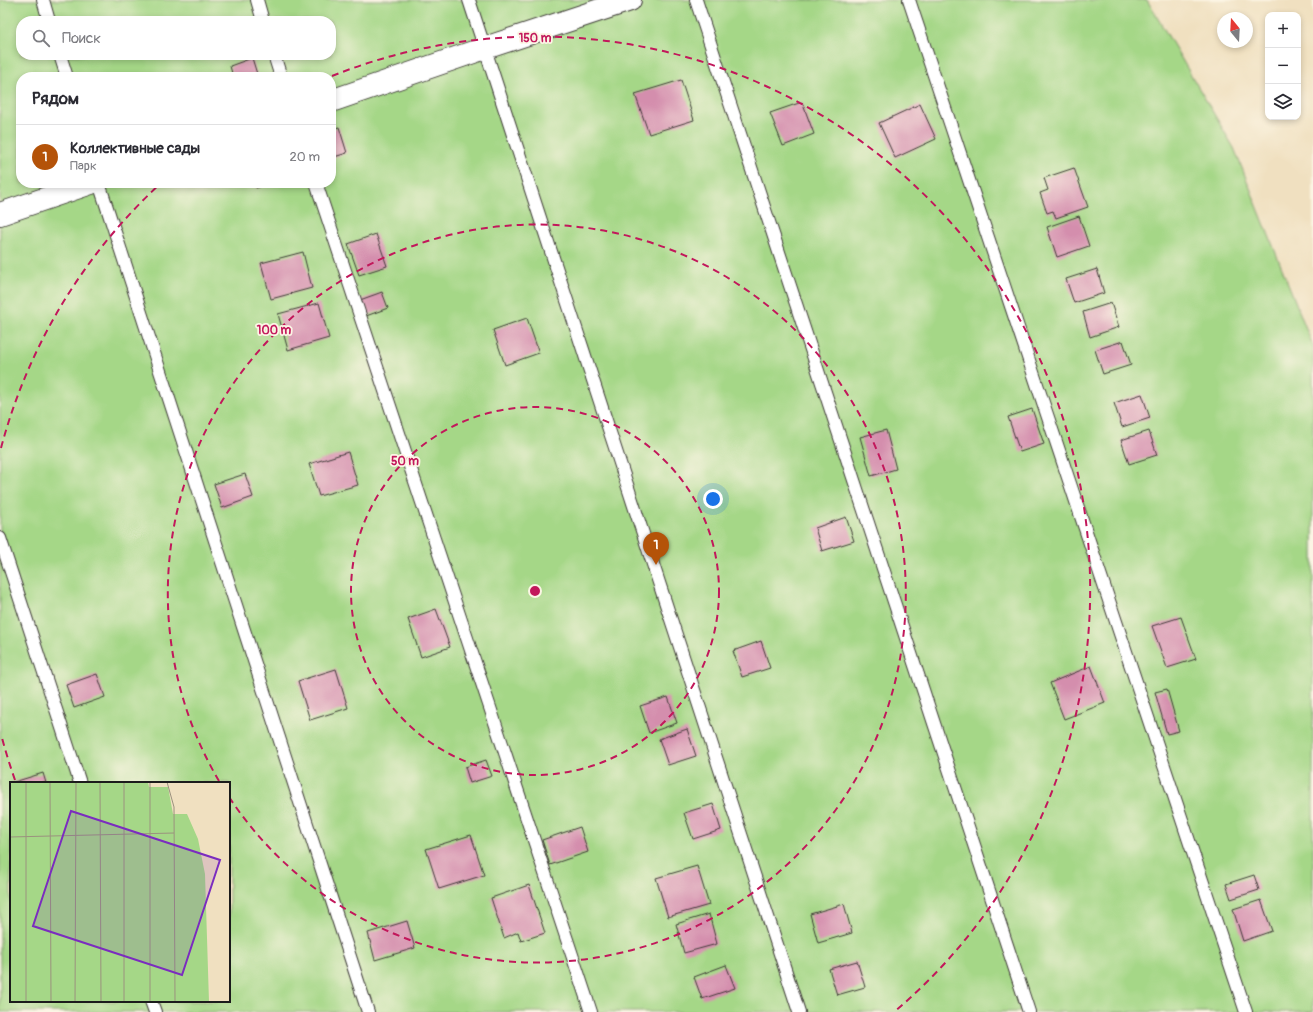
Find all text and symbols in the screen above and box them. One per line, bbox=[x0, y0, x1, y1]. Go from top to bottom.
north arrow bbox=[1217, 12, 1253, 48]
map controls bbox=[1265, 12, 1301, 120]
button: + bbox=[1265, 12, 1301, 48]
search box bbox=[16, 16, 336, 60]
icon: search bbox=[30, 27, 52, 49]
text: Поиск bbox=[62, 29, 101, 48]
text: 150 m bbox=[519, 31, 552, 46]
button: − bbox=[1265, 48, 1301, 84]
button: layers bbox=[1265, 84, 1301, 120]
text: Рядом bbox=[32, 88, 79, 109]
text: Коллективные сады bbox=[70, 139, 200, 158]
text: 1 bbox=[42, 149, 48, 165]
text: 20 m bbox=[289, 149, 320, 165]
text: Парк bbox=[70, 158, 97, 174]
text: 100 m bbox=[257, 323, 292, 338]
text: 50 m bbox=[391, 454, 419, 469]
your location bbox=[703, 489, 723, 509]
pin: 1 bbox=[643, 532, 669, 565]
centre of rings bbox=[528, 584, 542, 598]
inset map bbox=[10, 782, 230, 1002]

